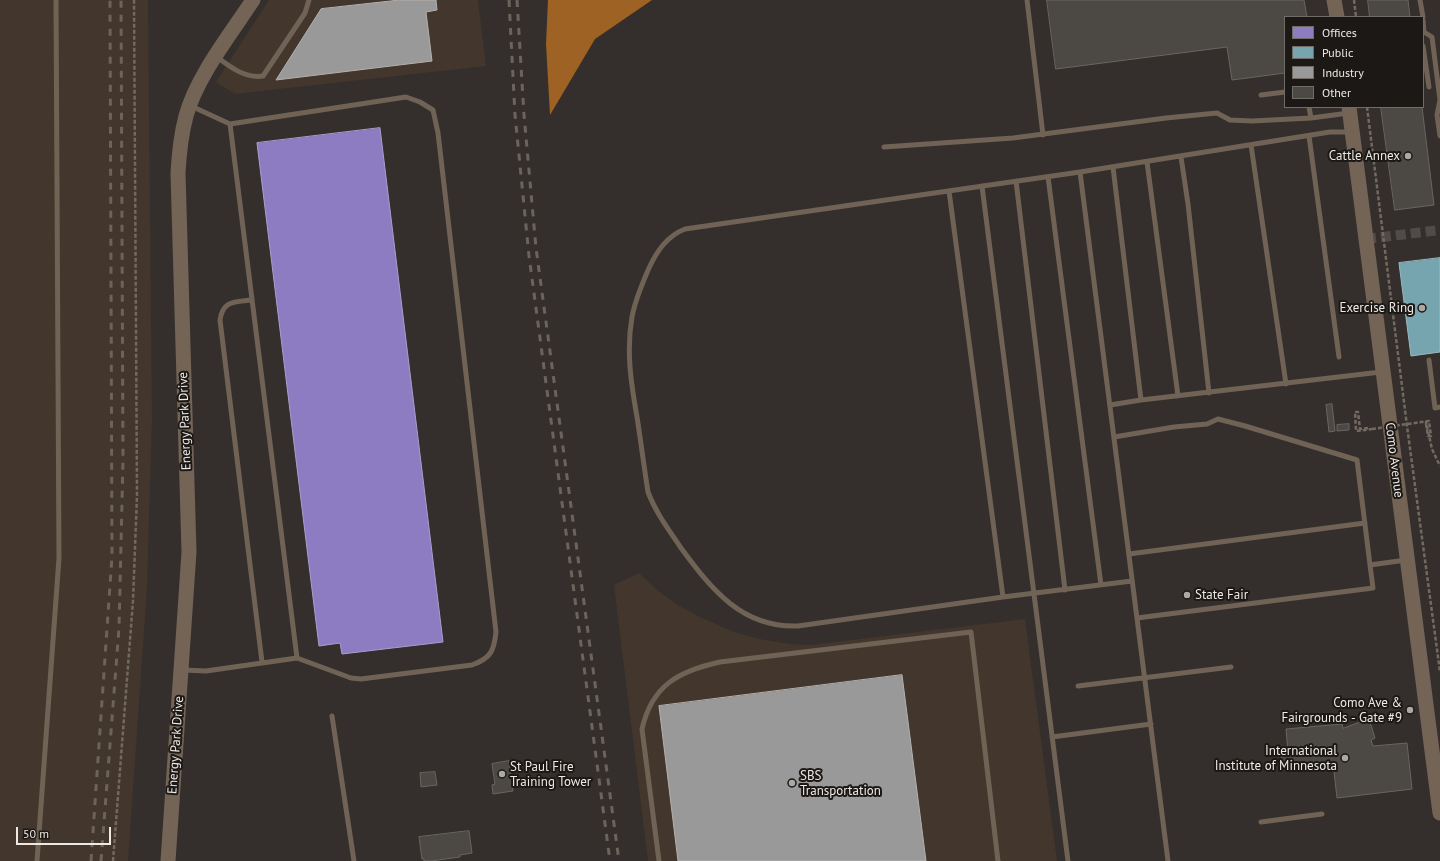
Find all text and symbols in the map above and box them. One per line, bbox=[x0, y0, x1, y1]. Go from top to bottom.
legend bbox=[1284, 16, 1424, 108]
text: Offices bbox=[1322, 25, 1357, 40]
text: Public bbox=[1322, 45, 1353, 60]
text: Industry bbox=[1322, 65, 1364, 80]
text: Other bbox=[1322, 85, 1351, 100]
place label: Cattle Annex bbox=[1329, 148, 1400, 164]
marker: Cattle Annex bbox=[1403, 151, 1413, 161]
place label: Exercise Ring bbox=[1339, 300, 1414, 316]
marker: Exercise Ring bbox=[1417, 303, 1427, 313]
street label: Energy Park Drive bbox=[175, 372, 195, 470]
street label: Como Avenue bbox=[1382, 422, 1406, 498]
place label: State Fair bbox=[1195, 587, 1248, 603]
marker: State Fair bbox=[1182, 590, 1192, 600]
place label: Como Ave & Fairgrounds - Gate #9 bbox=[1281, 695, 1402, 726]
street label: Energy Park Drive bbox=[165, 696, 187, 794]
marker: Como Ave & Fairgrounds - Gate #9 bbox=[1405, 705, 1415, 715]
place label: International Institute of Minnesota bbox=[1215, 743, 1337, 774]
marker: International Institute of Minnesota bbox=[1340, 753, 1350, 763]
place label: St Paul Fire Training Tower bbox=[510, 759, 591, 790]
place label: SBS Transportation bbox=[800, 768, 881, 799]
marker: St Paul Fire Training Tower bbox=[497, 769, 507, 779]
marker: SBS Transportation bbox=[787, 778, 797, 788]
scale bar bbox=[18, 819, 113, 845]
text: 50 m bbox=[23, 826, 49, 841]

